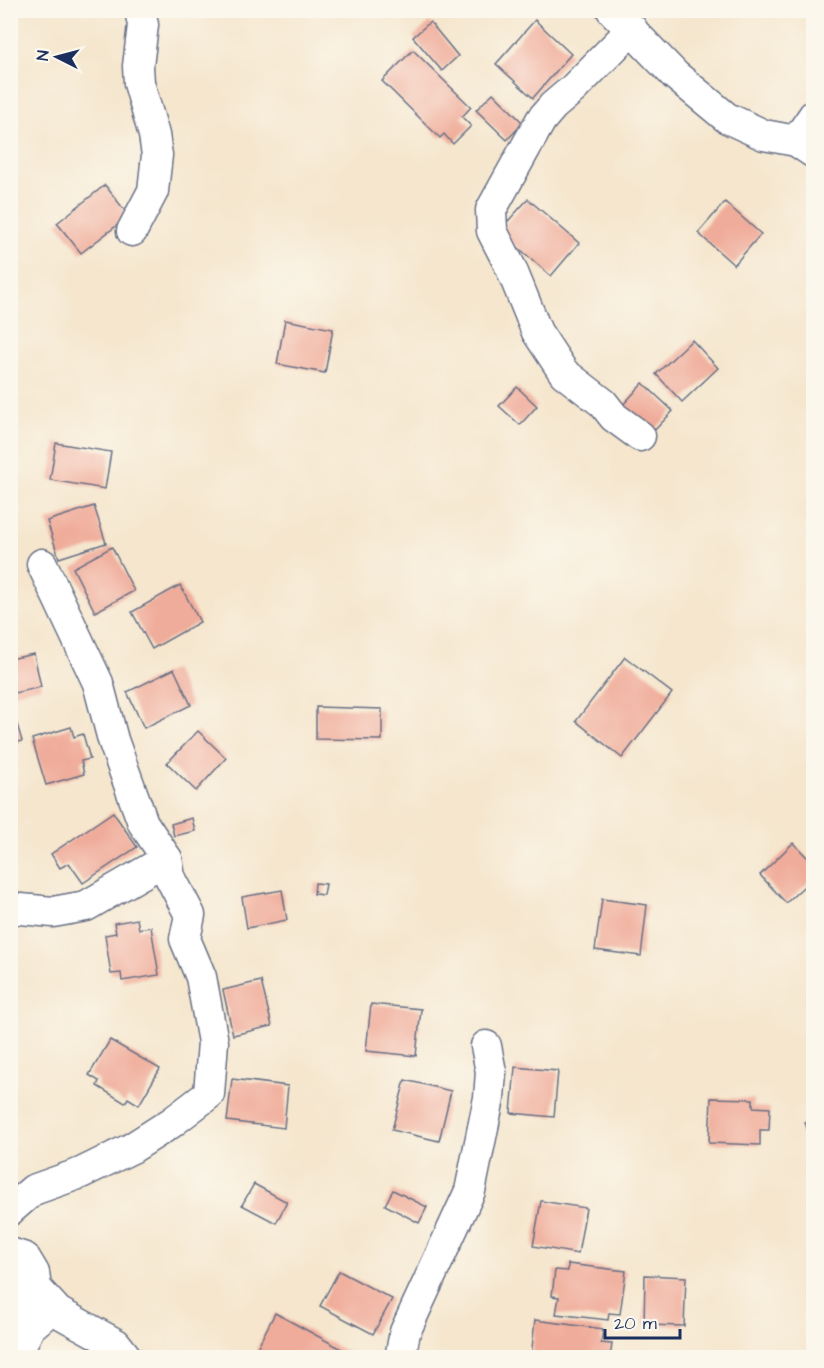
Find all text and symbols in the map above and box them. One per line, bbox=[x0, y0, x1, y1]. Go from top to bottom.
north arrow bbox=[27, 27, 87, 87]
text: N bbox=[32, 49, 55, 62]
scale bar bbox=[605, 1302, 680, 1340]
text: 20 m bbox=[614, 1311, 657, 1336]

